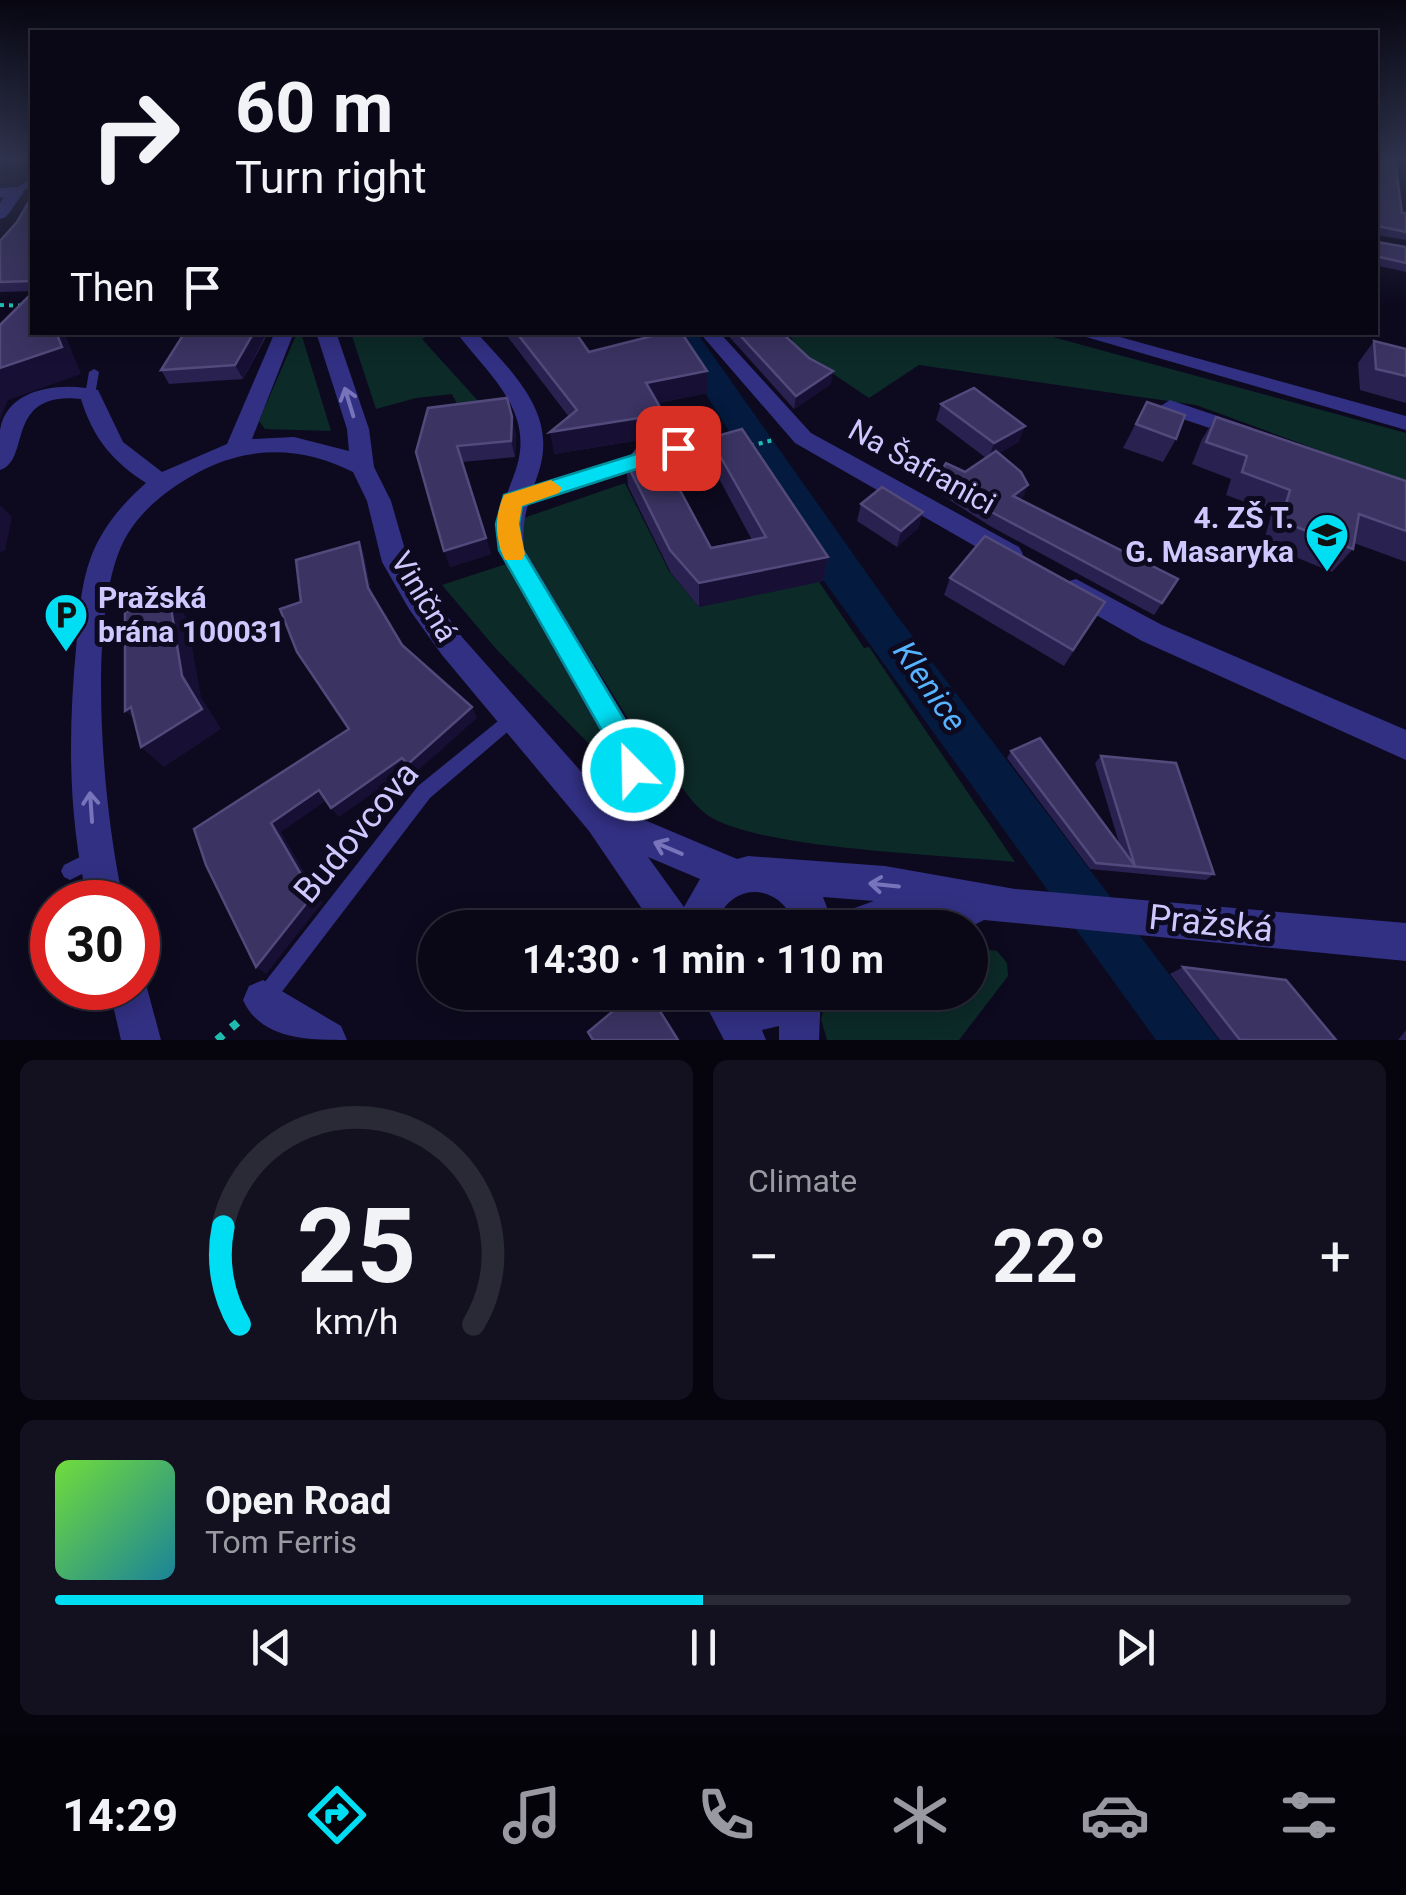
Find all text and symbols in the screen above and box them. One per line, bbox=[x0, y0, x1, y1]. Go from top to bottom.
text: 60 m bbox=[235, 67, 393, 149]
icon: right bbox=[70, 70, 200, 200]
text: Turn right bbox=[235, 151, 427, 204]
icon: arrive bbox=[175, 260, 230, 315]
text: Then bbox=[70, 266, 155, 310]
one-way arrow bbox=[339, 387, 357, 418]
pin bbox=[636, 406, 721, 491]
street label: Na Šafranici bbox=[843, 412, 1002, 521]
icon: arrive bbox=[651, 421, 706, 476]
place label: 4. ZŠ T. G. Masaryka bbox=[1125, 500, 1294, 569]
school or university icon: 4. ZŠ T. G. Masaryka bbox=[1304, 512, 1350, 573]
street label: Viničná bbox=[384, 545, 465, 648]
place label: Pražská brána 100031 bbox=[98, 580, 285, 649]
parking icon: Pražská brána 100031 bbox=[43, 592, 89, 653]
water label: Klenice bbox=[886, 634, 974, 738]
position arrow bbox=[581, 718, 685, 822]
street label: Budovcova bbox=[286, 754, 427, 911]
one-way arrow bbox=[81, 791, 100, 823]
one-way arrow bbox=[654, 838, 684, 856]
one-way arrow bbox=[869, 875, 901, 894]
speed limit sign: 30 bbox=[30, 880, 160, 1010]
street label: Pražská bbox=[1147, 897, 1275, 950]
text: 14:30 · 1 min · 110 m bbox=[522, 938, 884, 982]
text: Climate bbox=[748, 1162, 857, 1200]
text: 25 bbox=[297, 1186, 416, 1307]
text: 22° bbox=[992, 1212, 1107, 1300]
text: − bbox=[748, 1225, 779, 1289]
text: + bbox=[1320, 1225, 1351, 1289]
text: km/h bbox=[315, 1301, 398, 1343]
text: Open Road bbox=[205, 1479, 391, 1523]
text: Tom Ferris bbox=[205, 1523, 357, 1561]
icon: previous bbox=[244, 1620, 299, 1675]
icon: pause bbox=[676, 1620, 731, 1675]
icon: next bbox=[1108, 1620, 1163, 1675]
icon: directions bbox=[302, 1780, 372, 1850]
icon: music bbox=[497, 1780, 567, 1850]
icon: phone bbox=[691, 1780, 761, 1850]
icon: climate bbox=[885, 1780, 955, 1850]
icon: car bbox=[1080, 1780, 1150, 1850]
icon: filters bbox=[1274, 1780, 1344, 1850]
text: 14:29 bbox=[62, 1789, 178, 1842]

